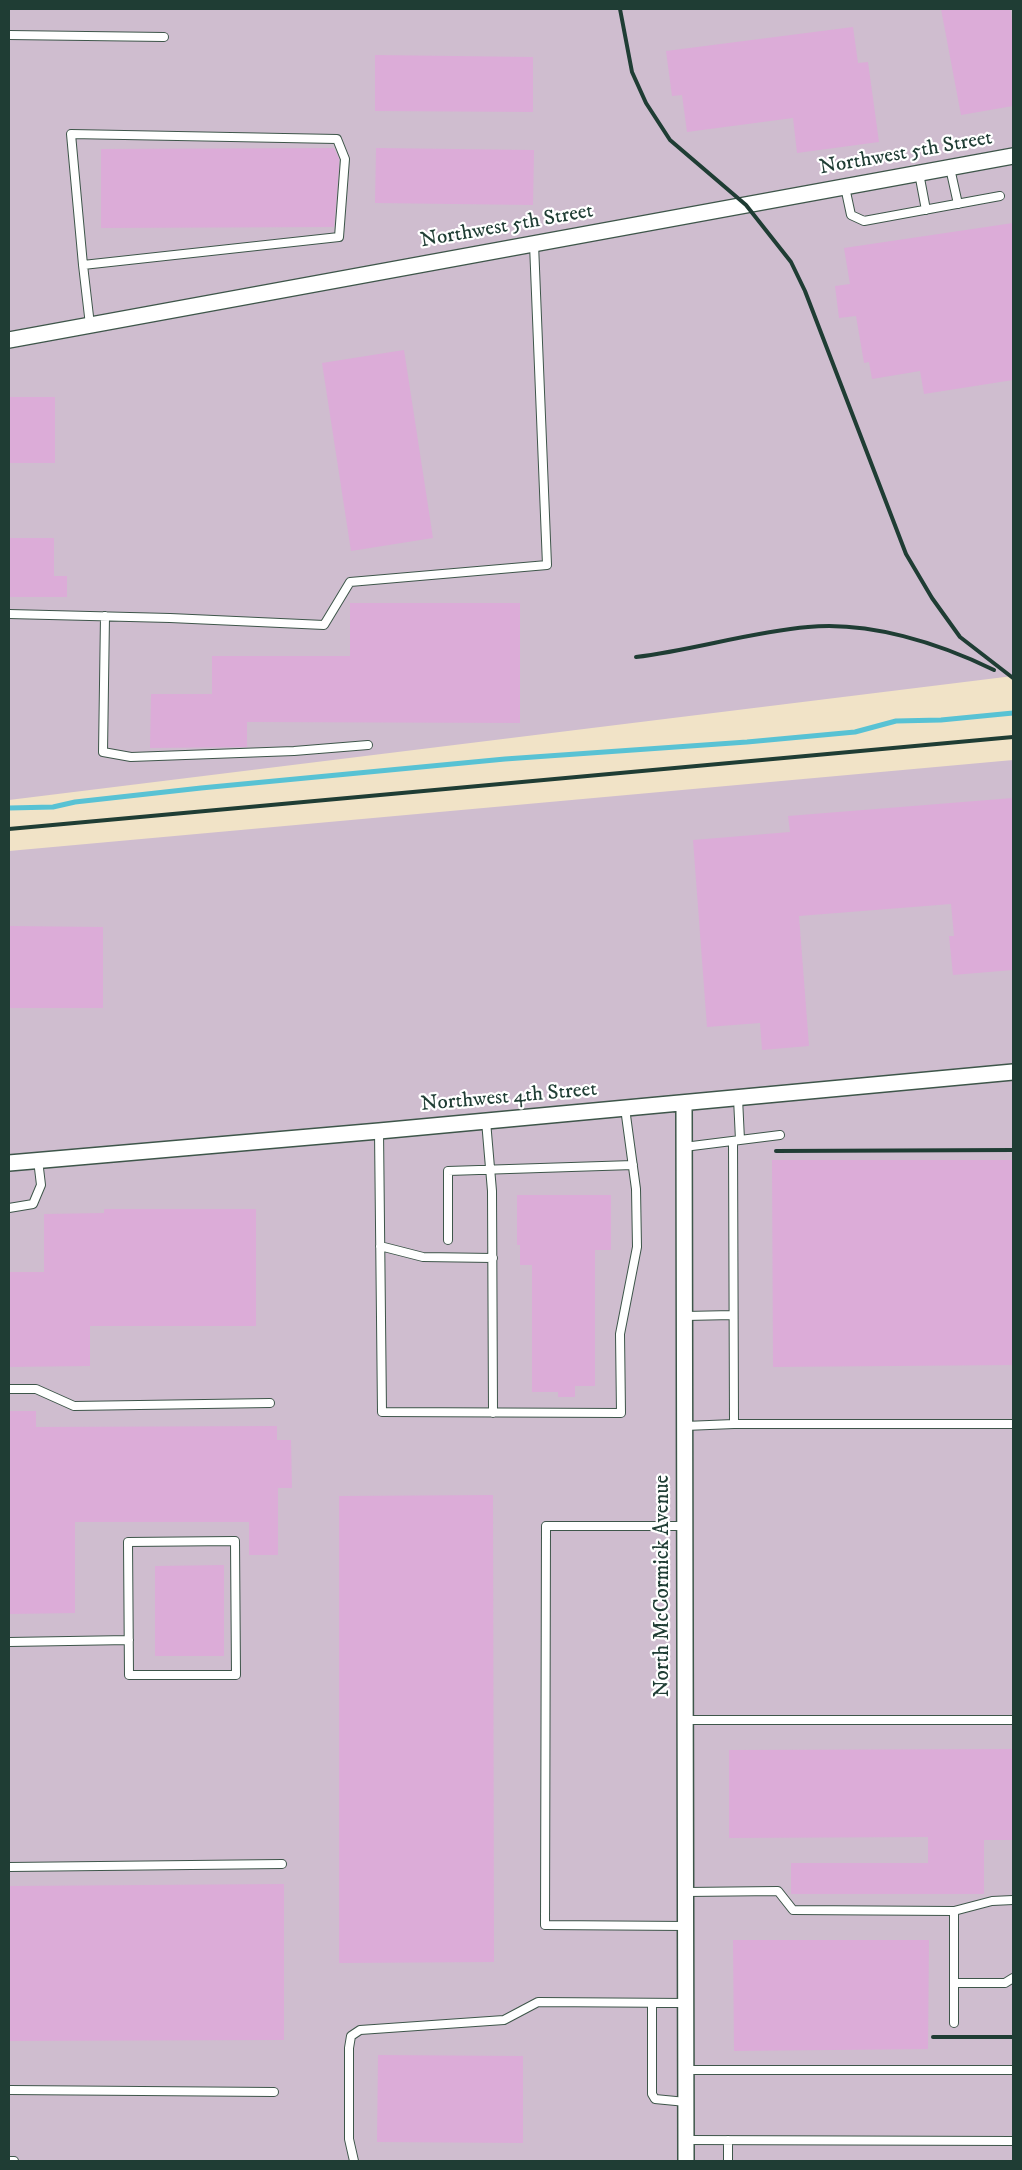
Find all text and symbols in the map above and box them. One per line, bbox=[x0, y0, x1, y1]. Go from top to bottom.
street label: Northwest 5th Street bbox=[818, 126, 994, 182]
street label: Northwest 5th Street bbox=[419, 199, 595, 255]
street label: Northwest 4th Street bbox=[420, 1078, 598, 1118]
street label: North McCormick Avenue bbox=[651, 1475, 677, 1697]

